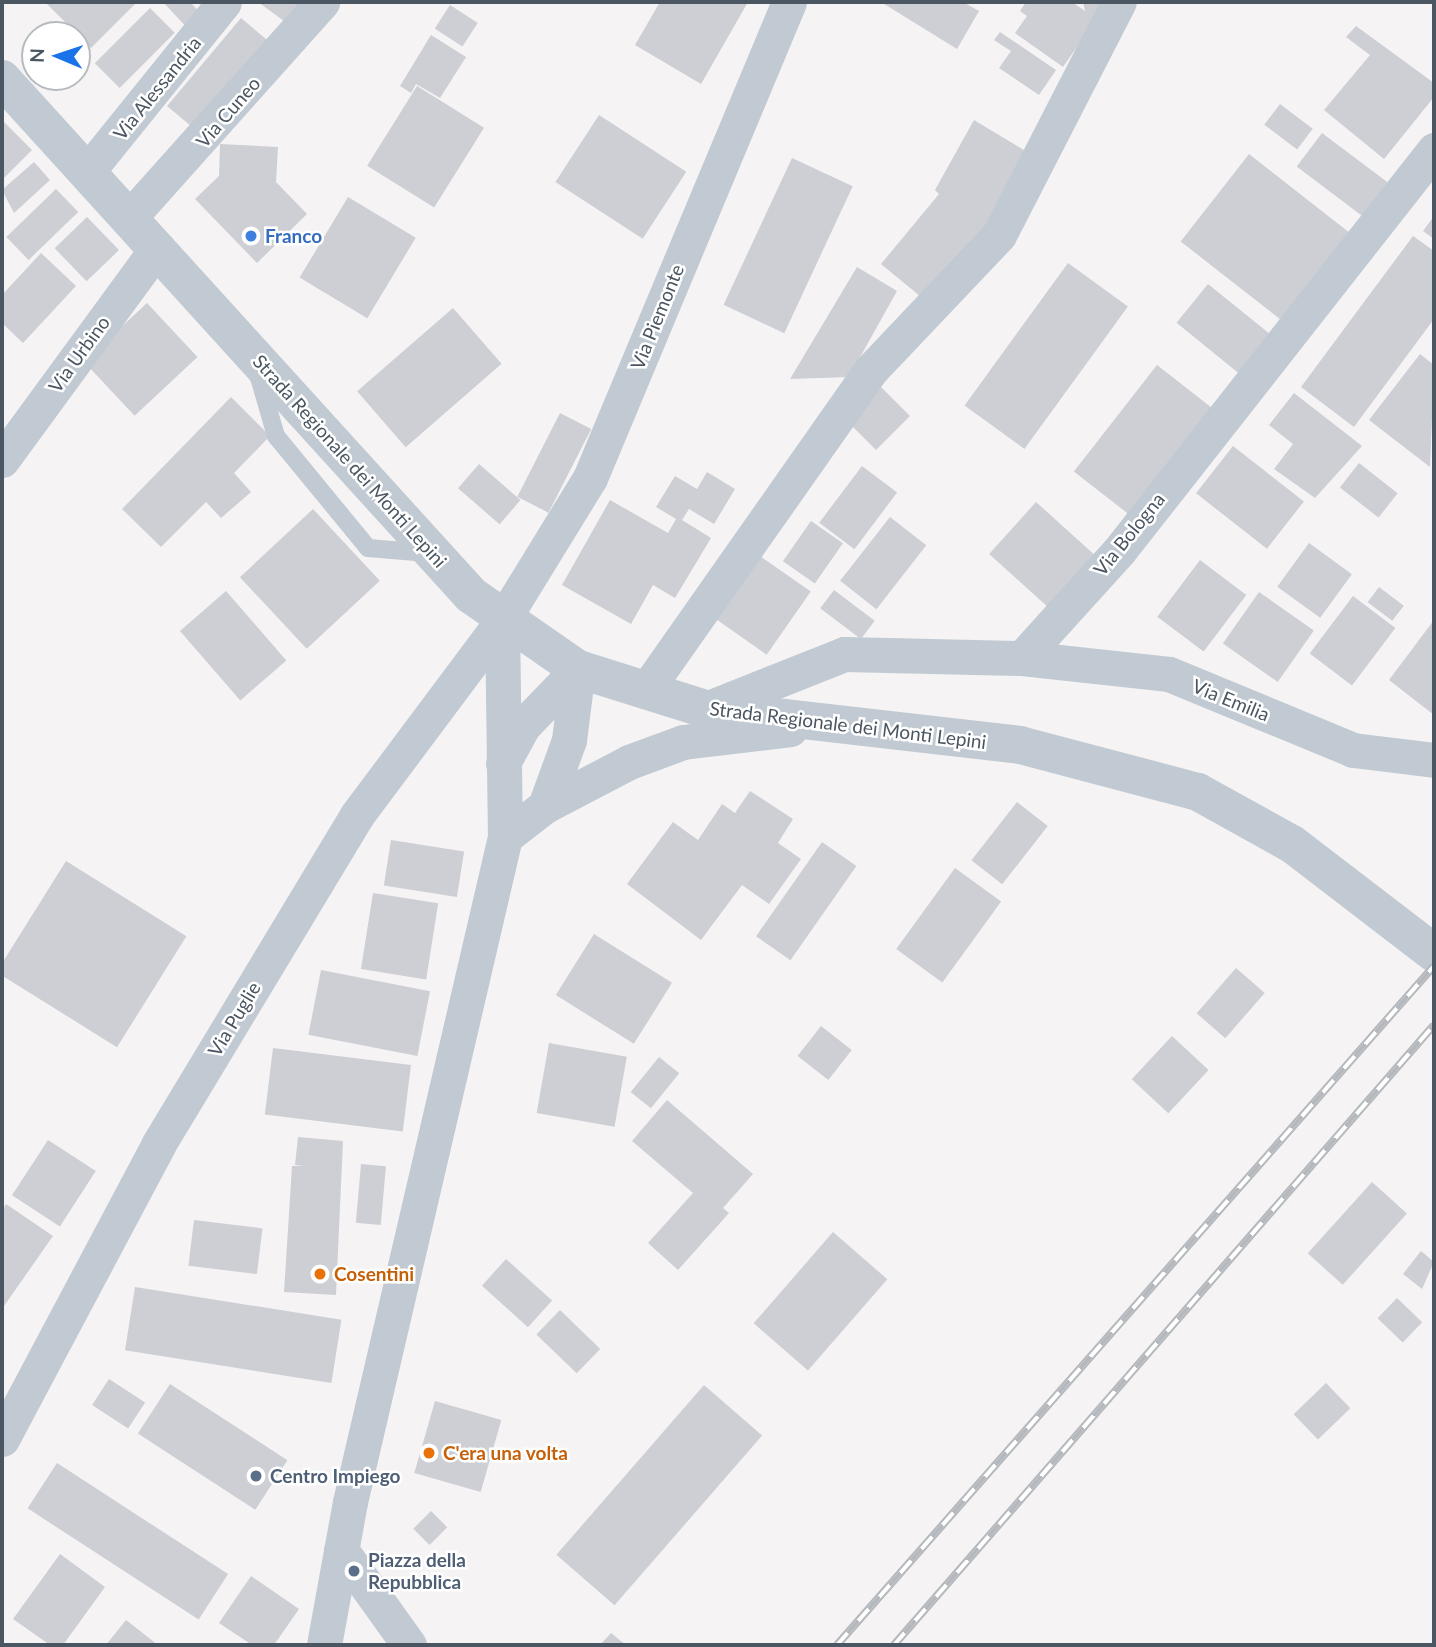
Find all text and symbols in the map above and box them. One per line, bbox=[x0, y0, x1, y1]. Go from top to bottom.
north arrow bbox=[21, 21, 91, 91]
street label: Via Alessandria bbox=[108, 31, 206, 145]
text: N bbox=[25, 48, 48, 63]
street label: Via Cuneo bbox=[191, 72, 265, 152]
place label: Franco bbox=[265, 225, 322, 247]
marker: Franco bbox=[243, 228, 259, 244]
street label: Via Piemonte bbox=[626, 261, 688, 373]
street label: Via Urbino bbox=[44, 311, 114, 397]
street label: Strada Regionale dei Monti Lepini bbox=[248, 350, 452, 572]
street label: Via Bologna bbox=[1089, 488, 1169, 580]
street label: Via Emilia bbox=[1189, 674, 1273, 726]
street label: Strada Regionale dei Monti Lepini bbox=[708, 697, 988, 753]
street label: Via Puglie bbox=[203, 978, 265, 1060]
place label: Cosentini bbox=[334, 1263, 414, 1285]
marker: Cosentini bbox=[312, 1266, 328, 1282]
place label: C'era una volta bbox=[443, 1442, 568, 1464]
marker: C'era una volta bbox=[421, 1445, 437, 1461]
place label: Centro Impiego bbox=[270, 1465, 400, 1487]
marker: Centro Impiego bbox=[248, 1468, 264, 1484]
place label: Piazza della Repubblica bbox=[368, 1549, 466, 1593]
marker: Piazza della Repubblica bbox=[346, 1563, 362, 1579]

